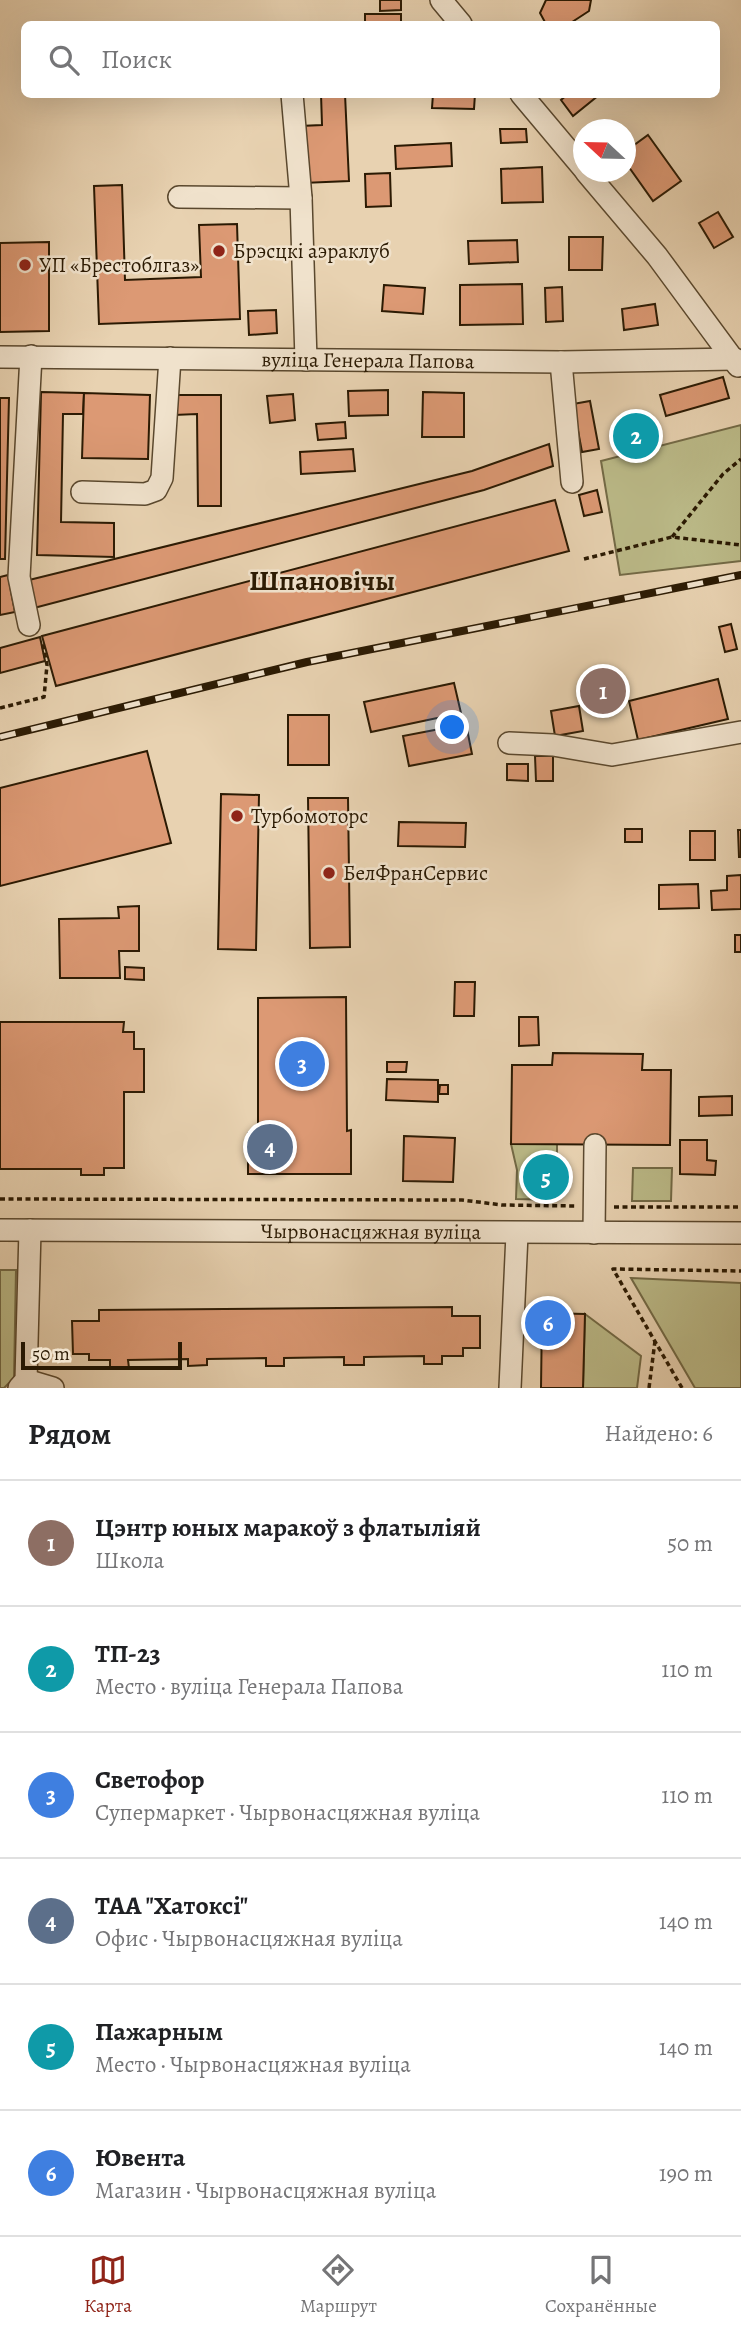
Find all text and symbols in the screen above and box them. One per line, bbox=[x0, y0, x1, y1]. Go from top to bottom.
search box bbox=[21, 21, 720, 98]
icon: search bbox=[45, 41, 83, 79]
text: Поиск bbox=[101, 42, 172, 77]
north arrow bbox=[573, 119, 636, 182]
place label: Брэсцкі аэраклуб bbox=[233, 237, 390, 265]
marker: Брэсцкі аэраклуб bbox=[211, 243, 227, 259]
place label: УП «Брестоблгаз» bbox=[39, 251, 199, 279]
marker: УП «Брестоблгаз» bbox=[17, 257, 33, 273]
street label: вуліца Генерала Папова bbox=[261, 345, 475, 375]
pin: 2 bbox=[613, 410, 659, 462]
district label: Шпановічы bbox=[249, 562, 395, 600]
pin: 1 bbox=[580, 665, 626, 717]
your location bbox=[435, 710, 469, 744]
place label: Турбомоторс bbox=[251, 802, 368, 830]
marker: Турбомоторс bbox=[229, 808, 245, 824]
place label: БелФранСервис bbox=[343, 859, 488, 887]
marker: БелФранСервис bbox=[321, 865, 337, 881]
pin: 3 bbox=[279, 1038, 325, 1090]
pin: 4 bbox=[247, 1121, 293, 1173]
pin: 5 bbox=[523, 1151, 569, 1203]
street label: Чырвонасцяжная вуліца bbox=[261, 1217, 481, 1246]
pin: 6 bbox=[525, 1297, 571, 1349]
scale bar bbox=[21, 1339, 182, 1371]
text: 50 m bbox=[32, 1341, 70, 1367]
text: Рядом bbox=[28, 1414, 111, 1454]
text: Найдено: 6 bbox=[605, 1418, 713, 1449]
text: Цэнтр юных маракоў з флатыліяй bbox=[95, 1510, 481, 1545]
text: 1 bbox=[47, 1528, 55, 1559]
text: 50 m bbox=[667, 1528, 713, 1559]
text: Школа bbox=[95, 1545, 164, 1576]
text: ТП-23 bbox=[95, 1636, 161, 1671]
text: 2 bbox=[45, 1654, 57, 1685]
text: 110 m bbox=[661, 1654, 713, 1685]
text: Место · вуліца Генерала Папова bbox=[95, 1671, 403, 1702]
text: Светофор bbox=[95, 1762, 204, 1797]
text: 3 bbox=[46, 1780, 56, 1811]
text: 110 m bbox=[661, 1780, 713, 1811]
text: Супермаркет · Чырвонасцяжная вуліца bbox=[95, 1797, 480, 1828]
text: ТАА "Хатоксі" bbox=[95, 1888, 248, 1923]
text: 4 bbox=[46, 1906, 56, 1937]
text: 140 m bbox=[659, 1906, 713, 1937]
text: Офис · Чырвонасцяжная вуліца bbox=[95, 1923, 403, 1954]
text: Пажарным bbox=[95, 2014, 223, 2049]
text: 5 bbox=[46, 2032, 56, 2063]
text: 140 m bbox=[659, 2032, 713, 2063]
text: Место · Чырвонасцяжная вуліца bbox=[95, 2049, 411, 2080]
text: Ювента bbox=[95, 2140, 185, 2175]
text: 6 bbox=[46, 2158, 56, 2189]
text: 190 m bbox=[659, 2158, 713, 2189]
text: Магазин · Чырвонасцяжная вуліца bbox=[95, 2175, 436, 2206]
tab: Карта bbox=[84, 2251, 132, 2319]
tab: Маршрут bbox=[300, 2251, 377, 2319]
tab: Сохранённые bbox=[545, 2251, 657, 2319]

